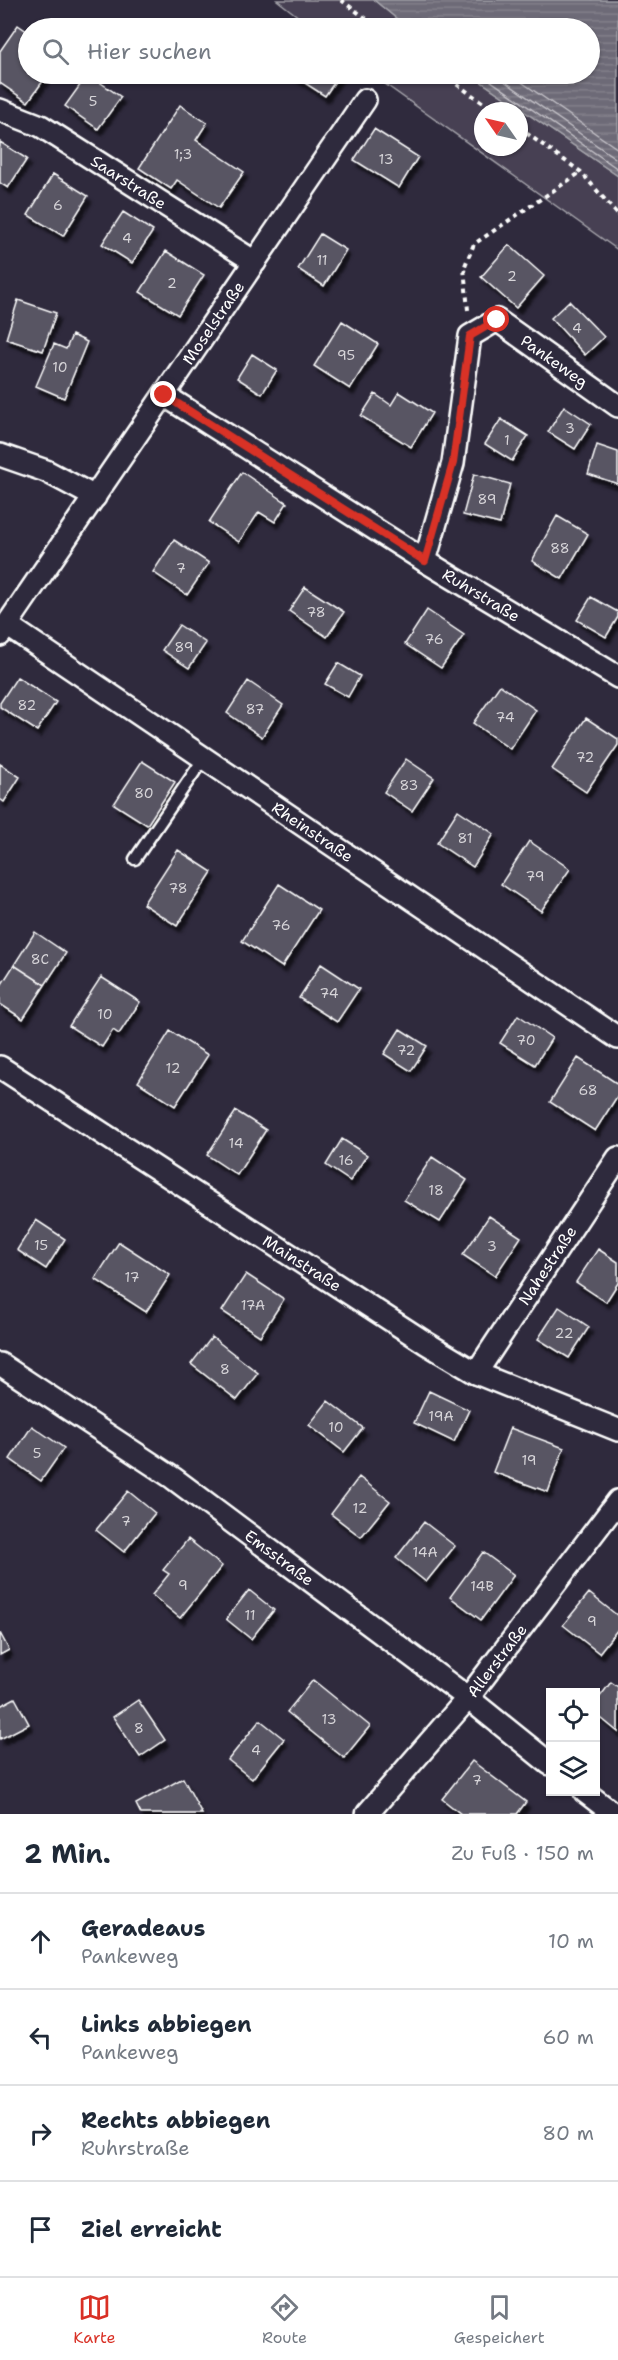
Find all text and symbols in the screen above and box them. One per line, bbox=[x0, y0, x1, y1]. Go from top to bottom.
search box bbox=[18, 18, 600, 84]
icon: search bbox=[39, 35, 72, 68]
text: Hier suchen bbox=[87, 37, 212, 66]
house number: 5 bbox=[89, 92, 97, 110]
north arrow bbox=[474, 102, 528, 156]
house number: 1;3 bbox=[174, 145, 192, 163]
street label: Saarstraße bbox=[87, 150, 170, 214]
house number: 13 bbox=[379, 150, 393, 168]
house number: 6 bbox=[53, 196, 63, 214]
house number: 4 bbox=[122, 229, 132, 247]
house number: 11 bbox=[316, 251, 328, 269]
house number: 2 bbox=[507, 267, 517, 285]
house number: 2 bbox=[167, 274, 177, 292]
street label: Moselstraße bbox=[178, 277, 249, 369]
route start bbox=[483, 306, 509, 332]
house number: 4 bbox=[572, 319, 582, 337]
street label: Pankeweg bbox=[516, 330, 592, 393]
house number: 95 bbox=[337, 346, 355, 364]
house number: 10 bbox=[52, 358, 68, 376]
route end bbox=[150, 381, 176, 407]
house number: 3 bbox=[565, 419, 575, 437]
house number: 1 bbox=[504, 431, 510, 449]
house number: 89 bbox=[478, 490, 496, 508]
house number: 88 bbox=[550, 539, 570, 557]
house number: 7 bbox=[176, 559, 186, 577]
street label: Ruhrstraße bbox=[438, 564, 524, 627]
house number: 78 bbox=[306, 603, 326, 621]
house number: 76 bbox=[424, 630, 444, 648]
house number: 89 bbox=[175, 638, 193, 656]
house number: 82 bbox=[18, 696, 36, 714]
house number: 87 bbox=[246, 700, 264, 718]
house number: 74 bbox=[496, 708, 515, 726]
house number: 72 bbox=[576, 748, 594, 766]
house number: 83 bbox=[400, 776, 418, 794]
house number: 80 bbox=[134, 784, 154, 802]
street label: Rheinstraße bbox=[268, 797, 357, 867]
house number: 81 bbox=[457, 829, 473, 847]
house number: 79 bbox=[525, 867, 545, 885]
house number: 78 bbox=[168, 879, 188, 897]
house number: 76 bbox=[271, 916, 291, 934]
house number: 8C bbox=[31, 950, 49, 968]
house number: 74 bbox=[320, 984, 339, 1002]
house number: 10 bbox=[97, 1005, 113, 1023]
house number: 70 bbox=[516, 1031, 536, 1049]
house number: 72 bbox=[397, 1041, 415, 1059]
house number: 12 bbox=[166, 1059, 180, 1077]
house number: 68 bbox=[578, 1081, 598, 1099]
house number: 14 bbox=[228, 1134, 244, 1152]
house number: 16 bbox=[338, 1151, 354, 1169]
house number: 18 bbox=[428, 1181, 444, 1199]
street label: Nahestraße bbox=[514, 1222, 581, 1309]
street label: Mainstraße bbox=[259, 1230, 345, 1296]
house number: 15 bbox=[34, 1236, 48, 1254]
house number: 3 bbox=[487, 1237, 497, 1255]
house number: 17 bbox=[125, 1268, 139, 1286]
house number: 17A bbox=[241, 1296, 265, 1314]
house number: 22 bbox=[555, 1324, 573, 1342]
house number: 8 bbox=[220, 1360, 230, 1378]
house number: 19A bbox=[428, 1407, 454, 1425]
house number: 10 bbox=[328, 1418, 344, 1436]
house number: 5 bbox=[33, 1444, 41, 1462]
house number: 19 bbox=[521, 1451, 537, 1469]
house number: 12 bbox=[353, 1499, 367, 1517]
house number: 7 bbox=[121, 1512, 131, 1530]
street label: Emsstraße bbox=[240, 1525, 318, 1591]
house number: 14A bbox=[412, 1543, 438, 1561]
house number: 9 bbox=[178, 1576, 188, 1594]
house number: 14B bbox=[470, 1577, 494, 1595]
house number: 11 bbox=[244, 1606, 256, 1624]
house number: 9 bbox=[587, 1612, 597, 1630]
street label: Allerstraße bbox=[462, 1620, 532, 1702]
map controls bbox=[546, 1688, 600, 1796]
button: locate bbox=[546, 1688, 600, 1742]
house number: 13 bbox=[322, 1710, 336, 1728]
house number: 8 bbox=[134, 1719, 144, 1737]
house number: 4 bbox=[251, 1741, 261, 1759]
button: layers bbox=[546, 1742, 600, 1796]
house number: 7 bbox=[472, 1771, 482, 1789]
text: 2 Min. bbox=[24, 1836, 111, 1871]
text: Zu Fuß · 150 m bbox=[451, 1840, 594, 1866]
text: Geradeaus bbox=[81, 1914, 205, 1943]
icon: ahead bbox=[24, 1925, 57, 1958]
text: 10 m bbox=[548, 1928, 594, 1954]
text: Pankeweg bbox=[81, 1943, 179, 1969]
text: Links abbiegen bbox=[81, 2010, 252, 2039]
icon: left bbox=[24, 2021, 57, 2054]
text: 60 m bbox=[542, 2024, 594, 2050]
text: Pankeweg bbox=[81, 2039, 179, 2065]
text: Rechts abbiegen bbox=[81, 2106, 270, 2135]
icon: right bbox=[24, 2117, 57, 2150]
text: 80 m bbox=[542, 2120, 594, 2146]
text: Ruhrstraße bbox=[81, 2135, 189, 2161]
icon: arrive bbox=[24, 2213, 57, 2246]
text: Ziel erreicht bbox=[81, 2215, 222, 2244]
tab: Karte bbox=[73, 2291, 116, 2348]
tab: Route bbox=[262, 2291, 307, 2348]
tab: Gespeichert bbox=[454, 2291, 545, 2348]

